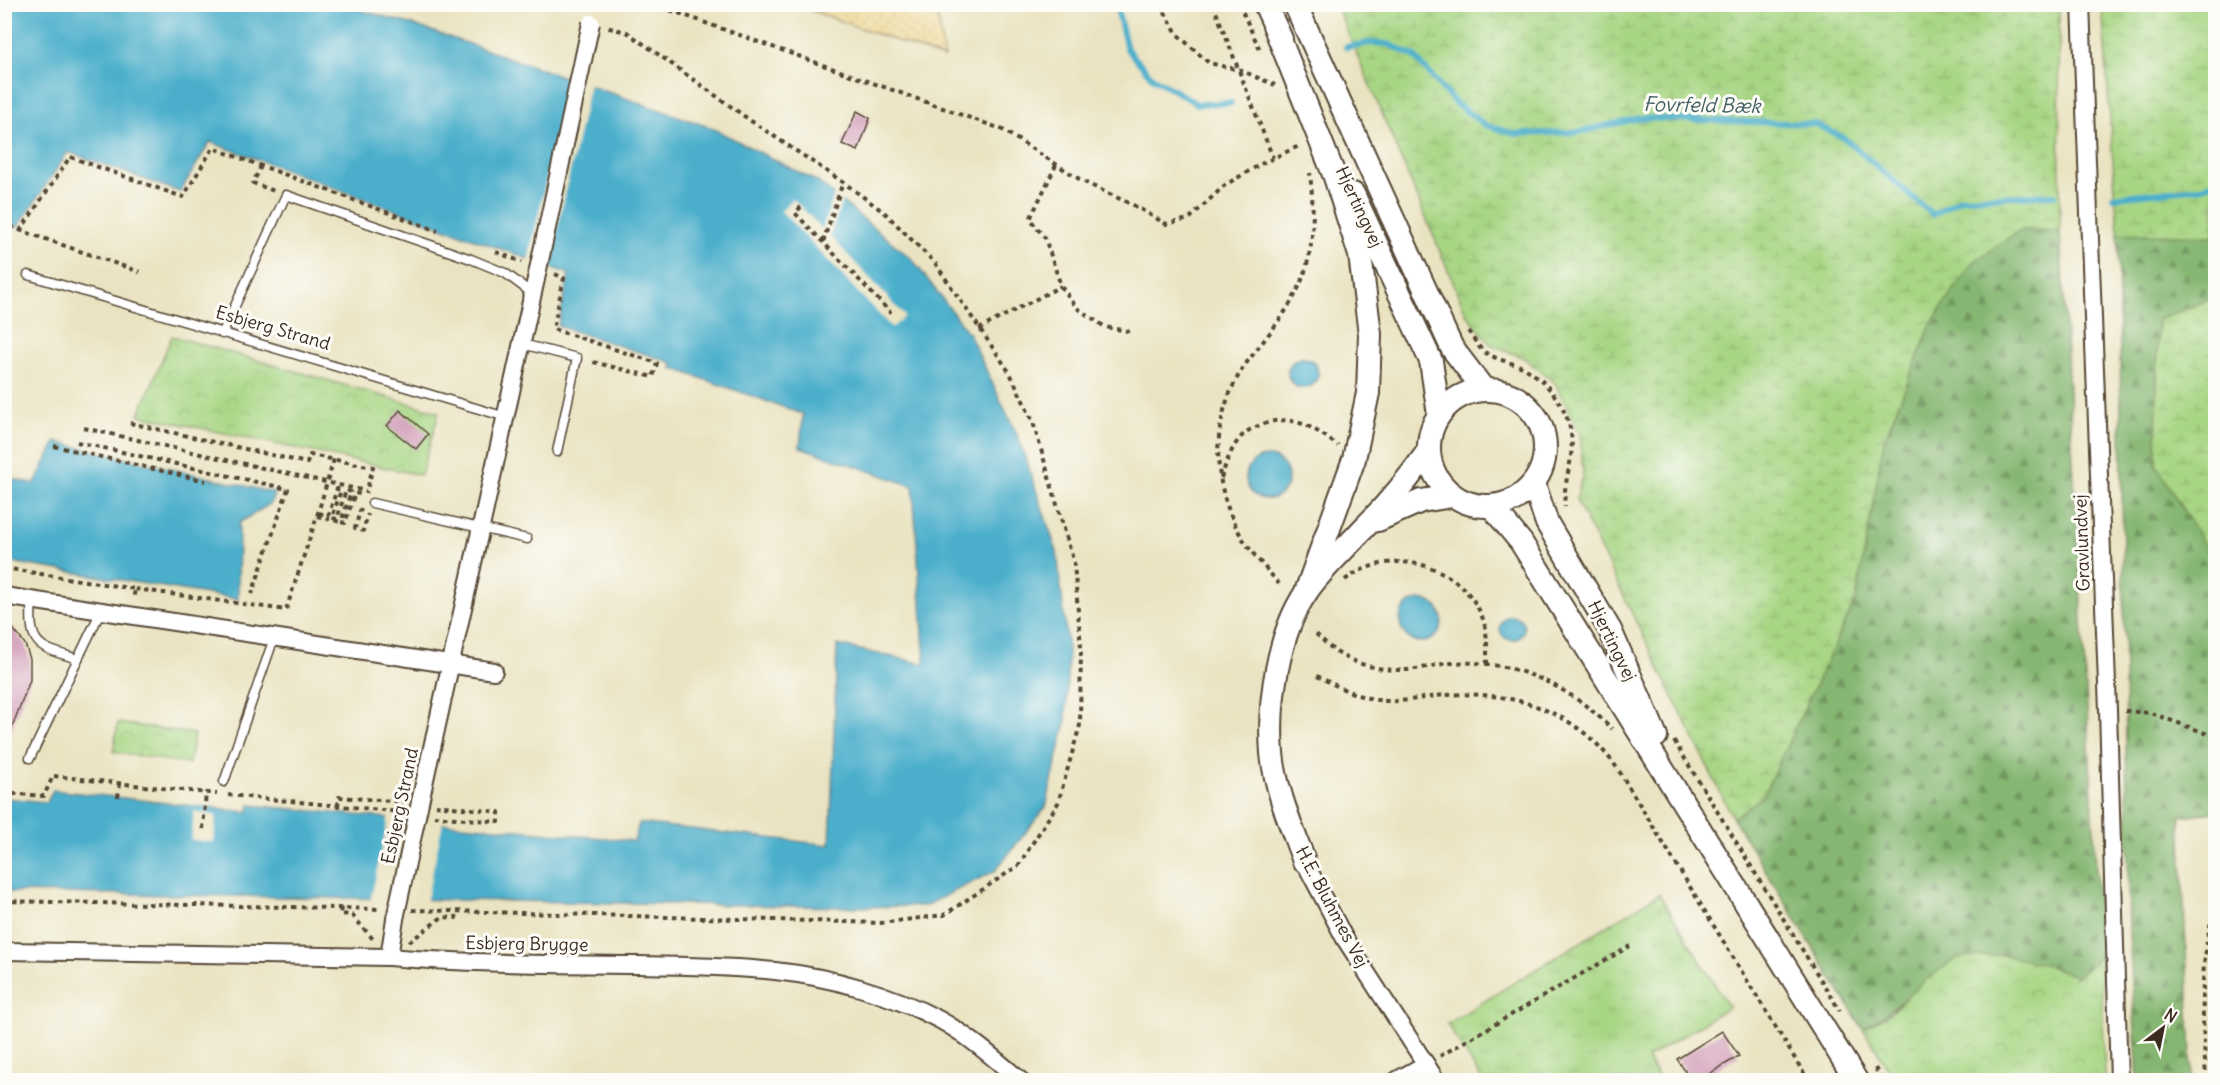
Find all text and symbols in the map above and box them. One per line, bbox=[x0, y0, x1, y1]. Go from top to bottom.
water label: Fovrfeld Bæk bbox=[1643, 91, 1763, 118]
street label: Hjertingvej bbox=[1331, 163, 1388, 251]
street label: Esbjerg Strand bbox=[213, 300, 333, 355]
street label: Gravlundvej bbox=[2068, 494, 2095, 592]
street label: Hjertingvej bbox=[1583, 597, 1642, 685]
street label: Esbjerg Strand bbox=[376, 745, 423, 866]
street label: H.E. Bluhmes Vej bbox=[1291, 842, 1374, 971]
street label: Esbjerg Brygge bbox=[465, 931, 589, 956]
north arrow bbox=[2133, 998, 2193, 1058]
text: N bbox=[2161, 1004, 2181, 1027]

